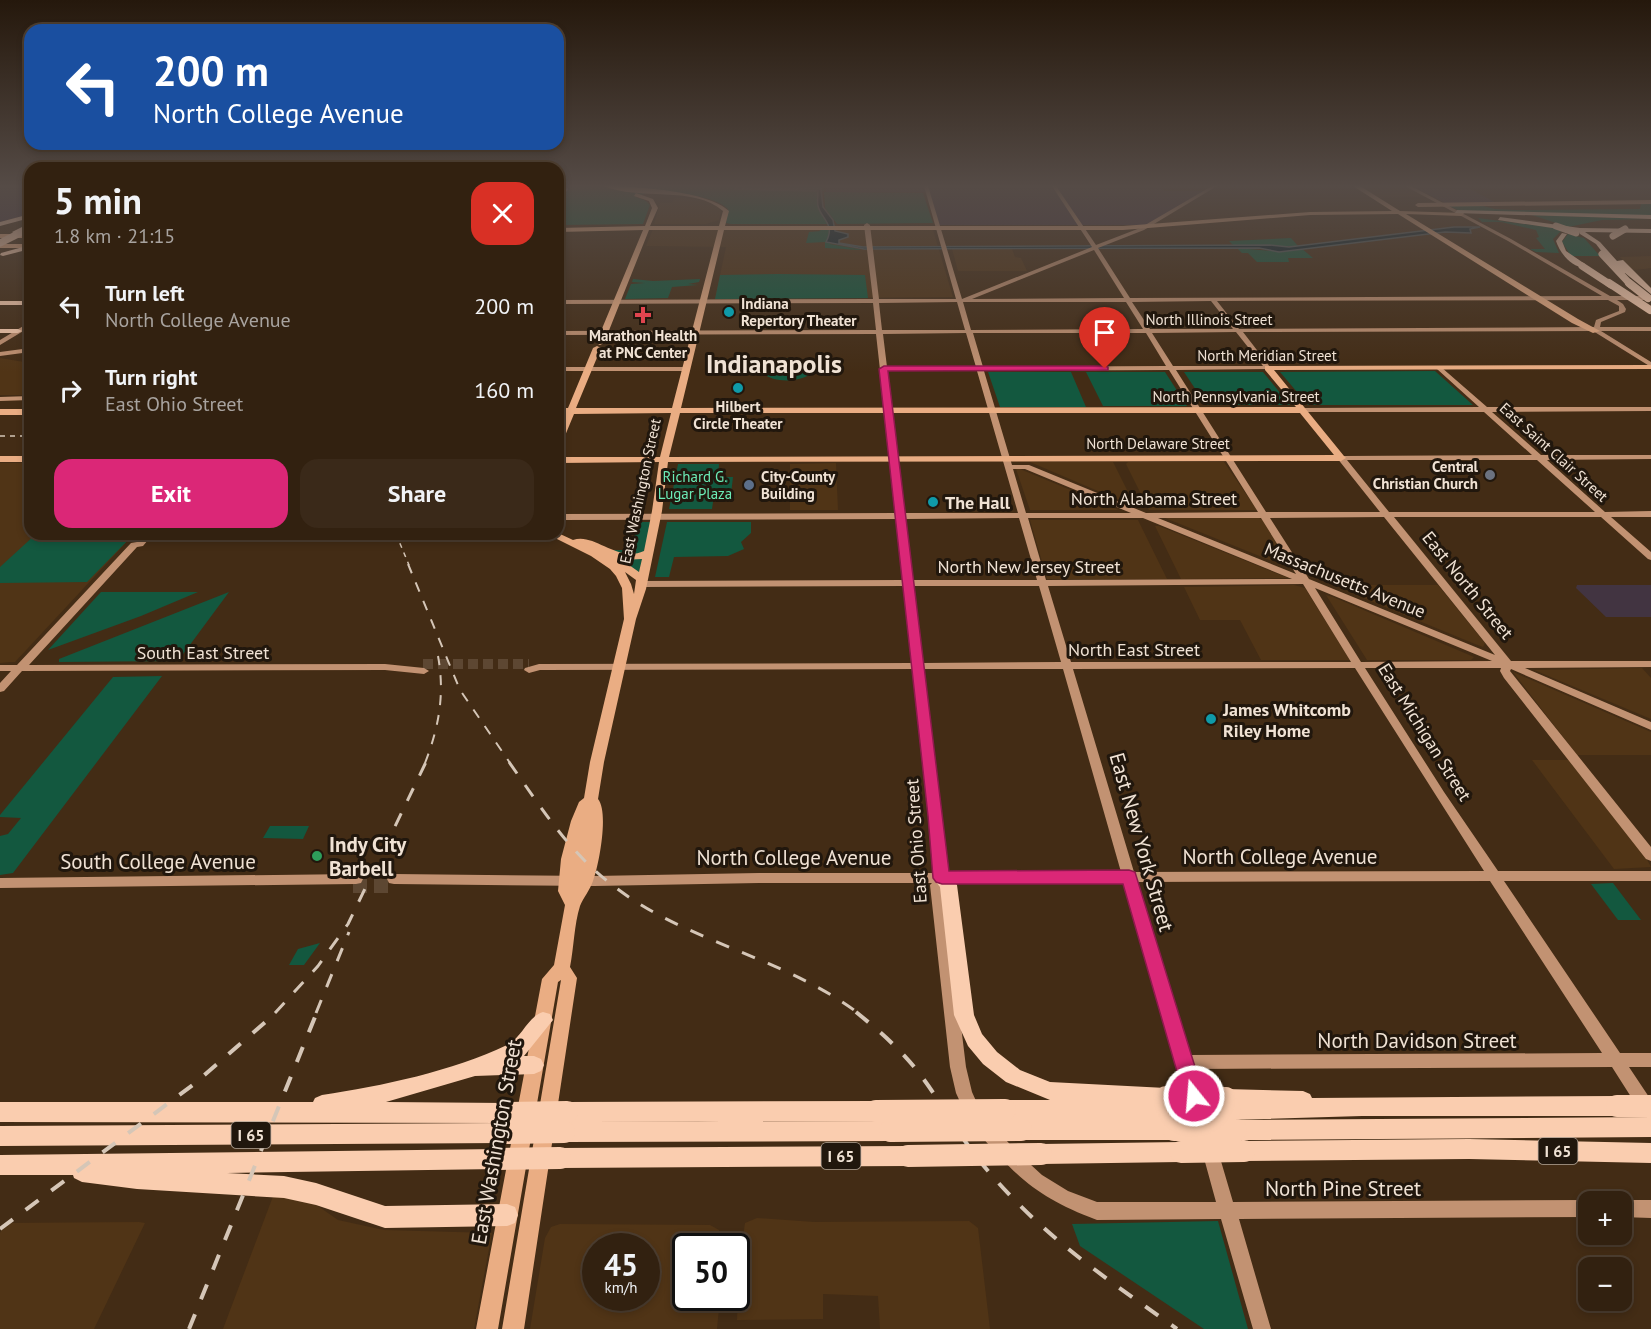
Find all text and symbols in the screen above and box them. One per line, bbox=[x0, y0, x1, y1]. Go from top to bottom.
text: 200 m bbox=[153, 43, 269, 98]
icon: left bbox=[54, 48, 132, 126]
text: North College Avenue bbox=[153, 96, 404, 130]
text: 5 min bbox=[54, 177, 142, 224]
button: close bbox=[471, 182, 534, 245]
text: 1.8 km · 21:15 bbox=[54, 223, 175, 249]
text: Turn left bbox=[105, 279, 185, 307]
icon: left bbox=[54, 290, 87, 323]
text: 200 m bbox=[474, 292, 534, 320]
place label: Indiana Repertory Theater bbox=[741, 294, 857, 330]
marker: Indiana Repertory Theater bbox=[722, 305, 736, 319]
marker: Marathon Health at PNC Center bbox=[634, 306, 652, 324]
text: North College Avenue bbox=[105, 307, 291, 333]
pin bbox=[1079, 307, 1130, 369]
street label: North Illinois Street bbox=[1145, 310, 1273, 329]
icon: arrive bbox=[1088, 316, 1121, 349]
place label: Marathon Health at PNC Center bbox=[589, 326, 697, 362]
street label: North Meridian Street bbox=[1197, 346, 1337, 365]
district label: Indianapolis bbox=[706, 347, 842, 380]
text: Turn right bbox=[105, 363, 197, 391]
icon: right bbox=[54, 374, 87, 407]
text: 160 m bbox=[474, 376, 534, 404]
marker: Hilbert Circle Theater bbox=[731, 381, 745, 395]
street label: North Pennsylvania Street bbox=[1152, 387, 1320, 406]
text: East Ohio Street bbox=[105, 391, 243, 417]
place label: Hilbert Circle Theater bbox=[693, 397, 783, 433]
street label: East Saint Clair Street bbox=[1496, 398, 1612, 506]
street label: East Washington Street bbox=[615, 417, 665, 565]
street label: North Delaware Street bbox=[1086, 434, 1230, 453]
place label: Central Christian Church bbox=[1373, 457, 1479, 493]
button: Exit bbox=[54, 459, 288, 528]
button: Share bbox=[300, 459, 534, 528]
park label: Richard G. Lugar Plaza bbox=[658, 467, 732, 503]
place label: City-County Building bbox=[761, 467, 836, 503]
marker: Central Christian Church bbox=[1483, 468, 1497, 482]
marker: City-County Building bbox=[742, 478, 756, 492]
street label: North Alabama Street bbox=[1071, 487, 1237, 510]
place label: The Hall bbox=[945, 491, 1011, 514]
marker: The Hall bbox=[926, 495, 940, 509]
street label: East North Street bbox=[1417, 526, 1519, 644]
street label: Massachusetts Avenue bbox=[1261, 537, 1429, 623]
street label: North New Jersey Street bbox=[937, 555, 1121, 578]
street label: North East Street bbox=[1068, 638, 1200, 661]
street label: South East Street bbox=[137, 641, 269, 664]
street label: East Michigan Street bbox=[1373, 659, 1477, 805]
place label: James Whitcomb Riley Home bbox=[1222, 698, 1351, 742]
marker: James Whitcomb Riley Home bbox=[1204, 712, 1218, 726]
street label: East New York Street bbox=[1104, 749, 1180, 935]
street label: East Ohio Street bbox=[900, 778, 932, 904]
place label: Indy City Barbell bbox=[329, 831, 407, 882]
street label: North College Avenue bbox=[1182, 843, 1378, 870]
street label: North College Avenue bbox=[696, 844, 892, 871]
street label: South College Avenue bbox=[60, 848, 256, 875]
marker: Indy City Barbell bbox=[310, 849, 324, 863]
street label: North Davidson Street bbox=[1317, 1027, 1517, 1054]
street label: East Washington Street bbox=[465, 1038, 527, 1246]
position arrow bbox=[1162, 1064, 1226, 1128]
road number: I 65 bbox=[232, 1122, 270, 1148]
road number: I 65 bbox=[1538, 1138, 1578, 1164]
road number: I 65 bbox=[822, 1143, 860, 1169]
street label: North Pine Street bbox=[1265, 1175, 1421, 1202]
map controls bbox=[1578, 1191, 1632, 1311]
button: + bbox=[1578, 1191, 1632, 1245]
speed limit sign: 50 bbox=[672, 1233, 750, 1311]
text: 45 bbox=[604, 1245, 638, 1284]
button: − bbox=[1578, 1257, 1632, 1311]
text: km/h bbox=[605, 1278, 637, 1297]

